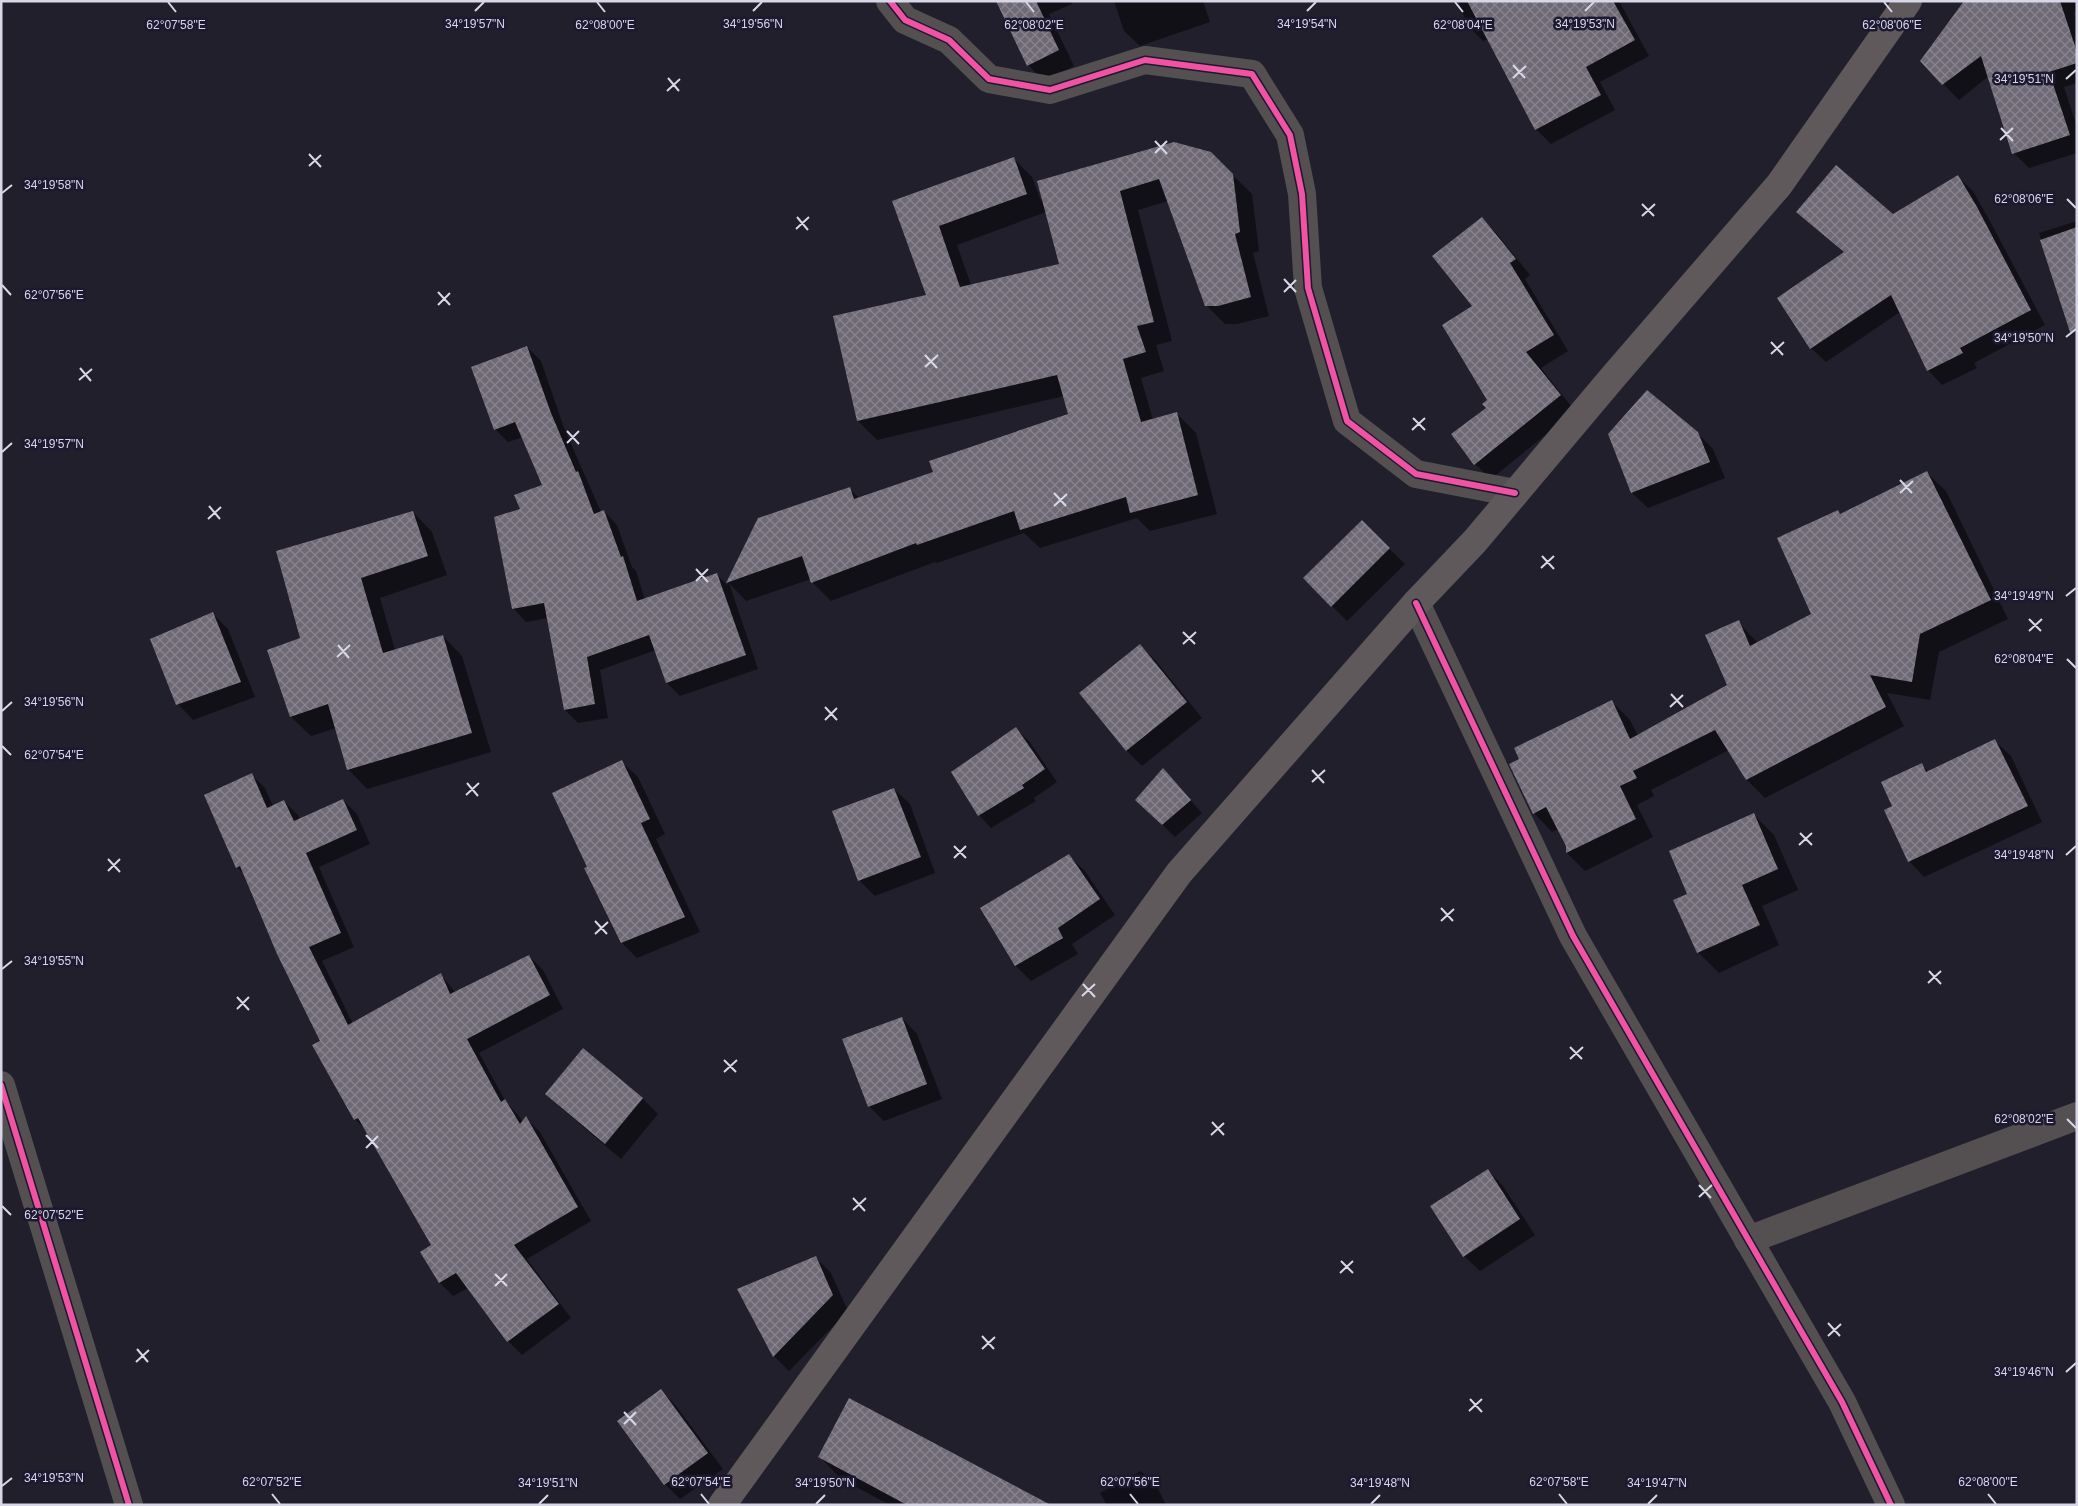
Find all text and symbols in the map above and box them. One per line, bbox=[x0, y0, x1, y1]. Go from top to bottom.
text: 34°19'57"N bbox=[445, 17, 505, 31]
text: 34°19'56"N bbox=[723, 17, 783, 31]
text: 34°19'54"N bbox=[1277, 17, 1337, 31]
text: 34°19'53"N bbox=[1555, 17, 1615, 31]
text: 62°07'58"E bbox=[146, 18, 206, 32]
text: 62°08'00"E bbox=[575, 18, 635, 32]
text: 62°08'02"E bbox=[1004, 18, 1064, 32]
text: 62°08'04"E bbox=[1433, 18, 1493, 32]
text: 62°08'06"E bbox=[1862, 18, 1922, 32]
text: 34°19'51"N bbox=[1994, 72, 2054, 86]
text: 34°19'58"N bbox=[24, 178, 84, 192]
text: 62°08'06"E bbox=[1994, 192, 2054, 206]
text: 62°07'56"E bbox=[24, 288, 84, 302]
text: 34°19'50"N bbox=[1994, 331, 2054, 345]
text: 34°19'57"N bbox=[24, 437, 84, 451]
text: 34°19'49"N bbox=[1994, 589, 2054, 603]
text: 62°08'04"E bbox=[1994, 652, 2054, 666]
text: 34°19'56"N bbox=[24, 695, 84, 709]
text: 62°07'54"E bbox=[24, 748, 84, 762]
text: 34°19'48"N bbox=[1994, 848, 2054, 862]
text: 34°19'55"N bbox=[24, 954, 84, 968]
text: 62°08'02"E bbox=[1994, 1112, 2054, 1126]
text: 62°07'52"E bbox=[24, 1208, 84, 1222]
text: 34°19'46"N bbox=[1994, 1365, 2054, 1379]
text: 34°19'53"N bbox=[24, 1471, 84, 1485]
text: 62°07'52"E bbox=[242, 1475, 302, 1489]
text: 62°07'54"E bbox=[671, 1475, 731, 1489]
text: 62°07'56"E bbox=[1100, 1475, 1160, 1489]
text: 62°07'58"E bbox=[1529, 1475, 1589, 1489]
text: 62°08'00"E bbox=[1958, 1475, 2018, 1489]
text: 34°19'51"N bbox=[518, 1476, 578, 1490]
text: 34°19'50"N bbox=[795, 1476, 855, 1490]
text: 34°19'48"N bbox=[1350, 1476, 1410, 1490]
text: 34°19'47"N bbox=[1627, 1476, 1687, 1490]

